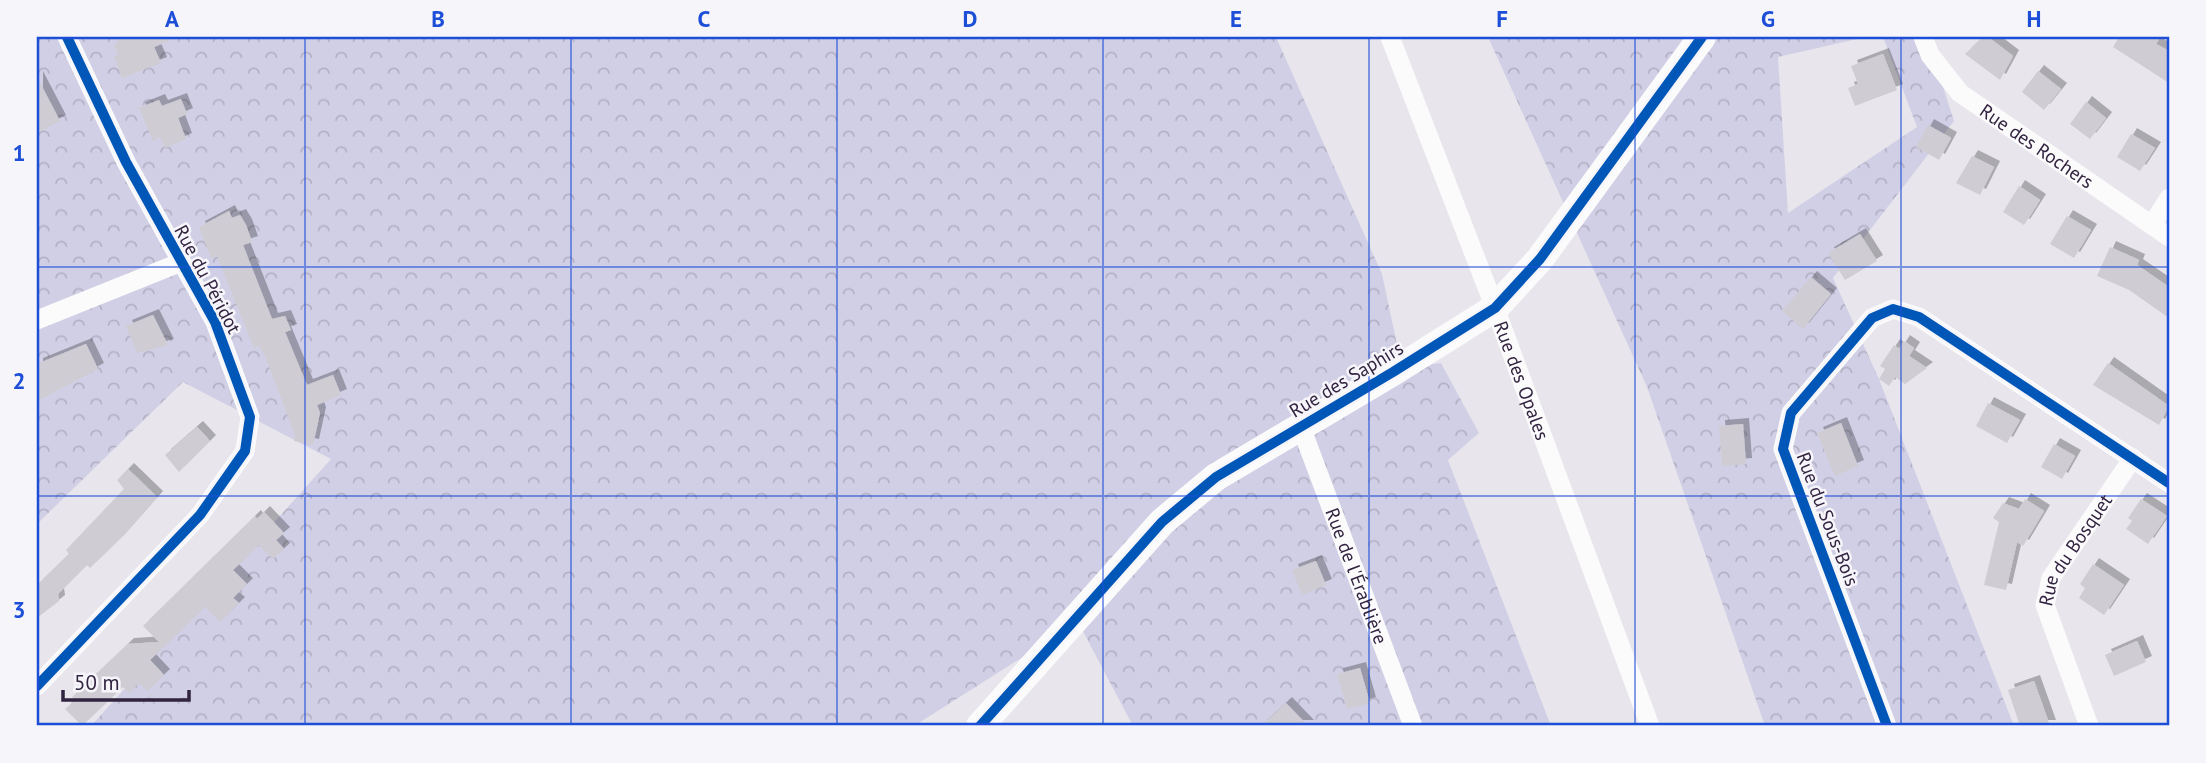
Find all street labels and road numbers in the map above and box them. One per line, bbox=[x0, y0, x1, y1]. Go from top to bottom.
street label: Rue des Rochers bbox=[1975, 98, 2098, 193]
street label: Rue du Péridot bbox=[169, 221, 247, 338]
street label: Rue des Opales bbox=[1489, 318, 1555, 443]
street label: Rue des Saphirs bbox=[1285, 336, 1407, 422]
street label: Rue du Sous-Bois bbox=[1791, 449, 1865, 589]
street label: Rue du Bosquet bbox=[2033, 489, 2117, 608]
street label: Rue de l'Érablière bbox=[1320, 504, 1393, 647]

